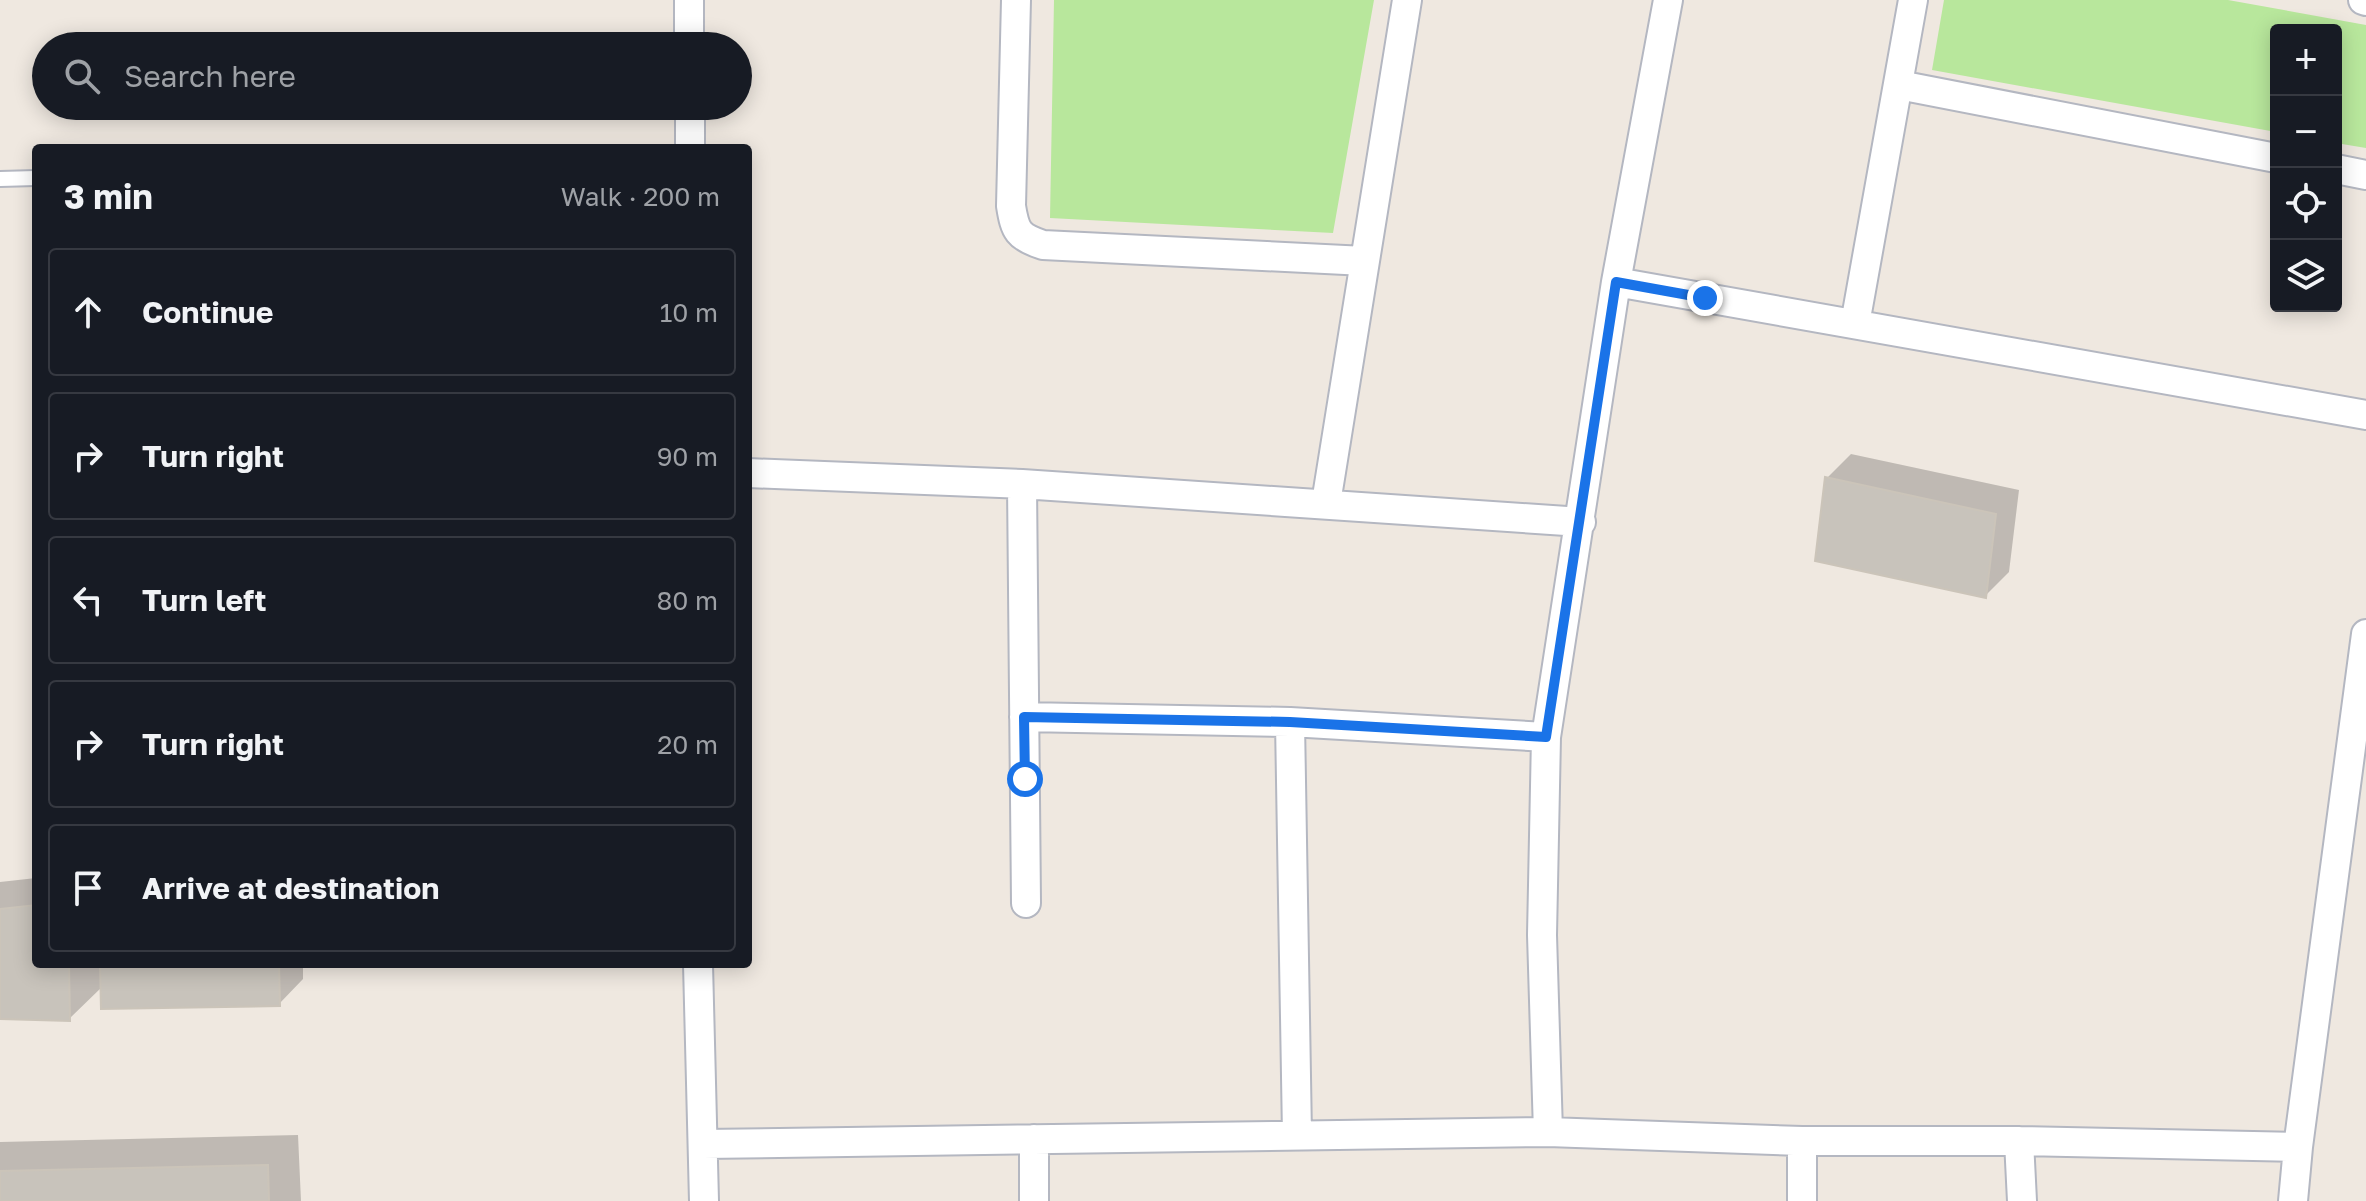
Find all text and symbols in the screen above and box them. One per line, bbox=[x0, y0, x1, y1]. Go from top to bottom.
map controls bbox=[2270, 24, 2342, 312]
button: + bbox=[2270, 24, 2342, 96]
search box bbox=[32, 32, 752, 120]
icon: search bbox=[60, 54, 104, 98]
text: Search here bbox=[124, 58, 296, 94]
button: − bbox=[2270, 96, 2342, 168]
button: locate bbox=[2270, 168, 2342, 240]
text: 3 min bbox=[64, 176, 153, 216]
text: Walk · 200 m bbox=[561, 181, 720, 212]
button: layers bbox=[2270, 240, 2342, 312]
route end bbox=[1687, 280, 1723, 316]
icon: ahead bbox=[66, 290, 110, 334]
text: Continue bbox=[142, 294, 273, 330]
text: 10 m bbox=[660, 297, 718, 328]
icon: right bbox=[66, 434, 110, 478]
text: Turn right bbox=[142, 438, 284, 474]
text: 90 m bbox=[657, 441, 718, 472]
icon: left bbox=[66, 578, 110, 622]
text: Turn left bbox=[142, 582, 267, 618]
text: 80 m bbox=[657, 585, 718, 616]
icon: right bbox=[66, 722, 110, 766]
text: Turn right bbox=[142, 726, 284, 762]
text: 20 m bbox=[657, 729, 718, 760]
route start bbox=[1007, 761, 1043, 797]
icon: arrive bbox=[66, 866, 110, 910]
text: Arrive at destination bbox=[142, 870, 439, 906]

